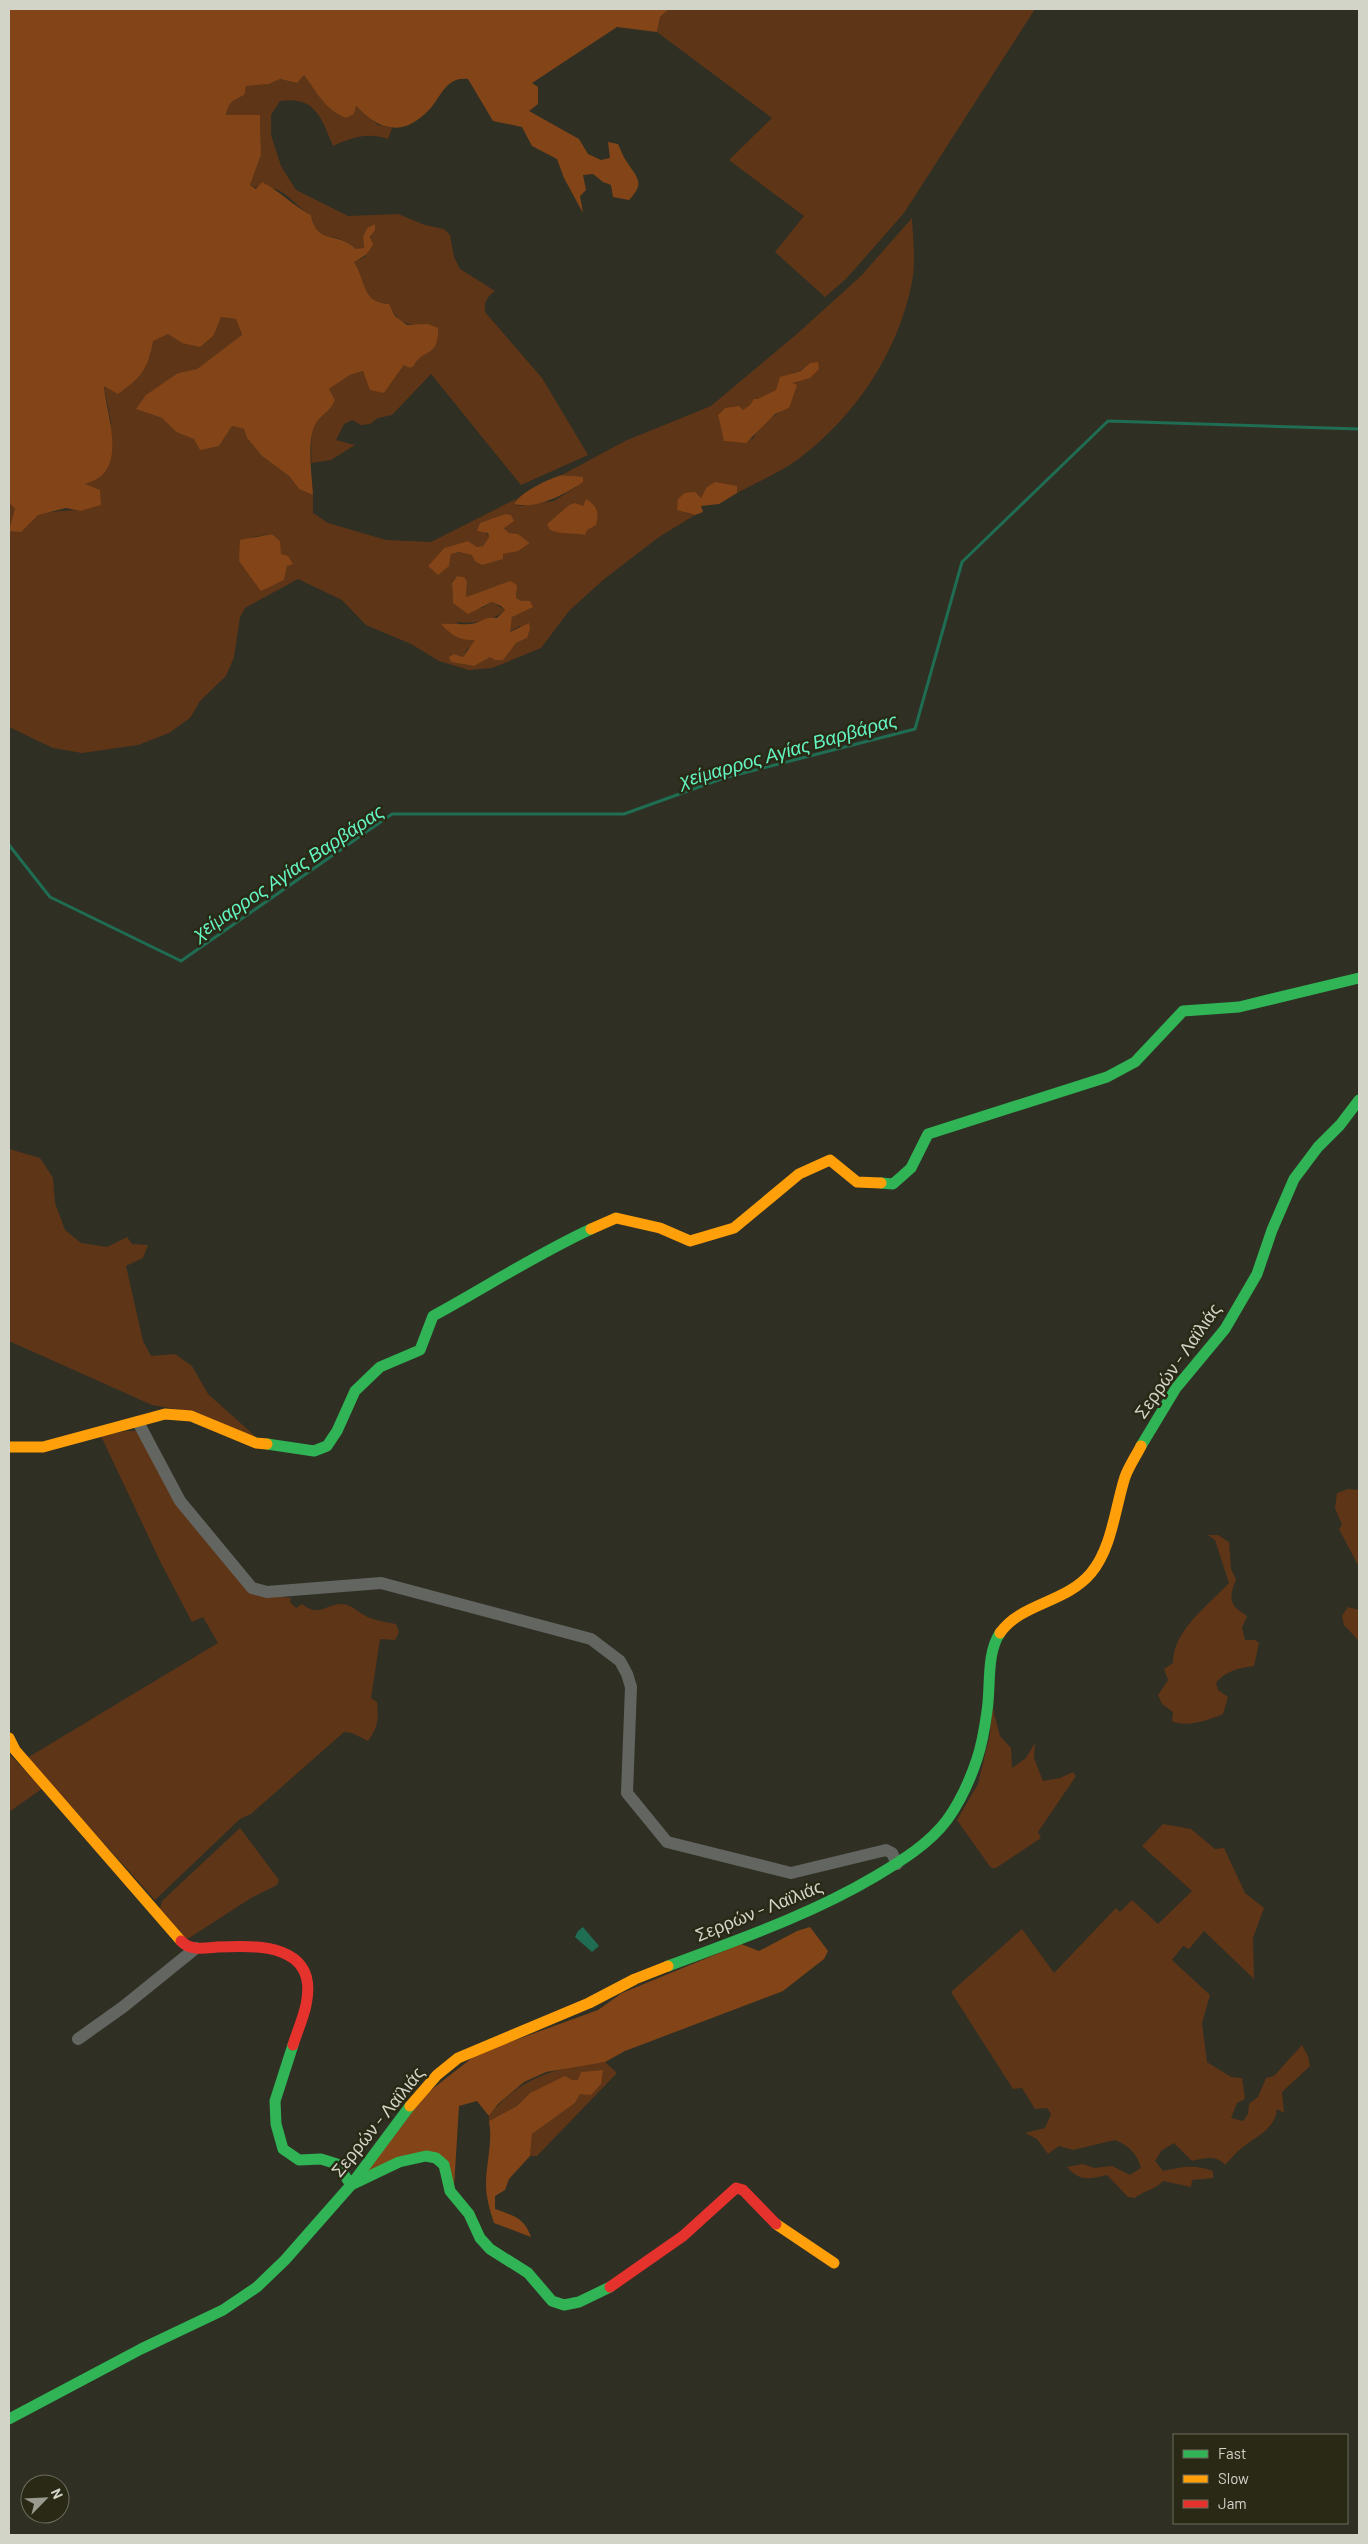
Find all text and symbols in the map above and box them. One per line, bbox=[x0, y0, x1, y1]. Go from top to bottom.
water label: χείμαρρος Αγίας Βαρβάρας bbox=[674, 707, 900, 792]
water label: χείμαρρος Αγίας Βαρβάρας bbox=[186, 798, 388, 945]
street label: Σερρών - Λαϊλιάς bbox=[1129, 1298, 1225, 1422]
street label: Σερρών - Λαϊλιάς bbox=[692, 1874, 826, 1946]
street label: Σερρών - Λαϊλιάς bbox=[326, 2062, 429, 2181]
legend bbox=[1173, 2434, 1348, 2524]
text: Fast bbox=[1218, 2444, 1246, 2462]
text: Slow bbox=[1218, 2469, 1249, 2487]
north arrow bbox=[20, 2474, 70, 2524]
text: N bbox=[48, 2486, 67, 2501]
text: Jam bbox=[1218, 2494, 1247, 2512]

